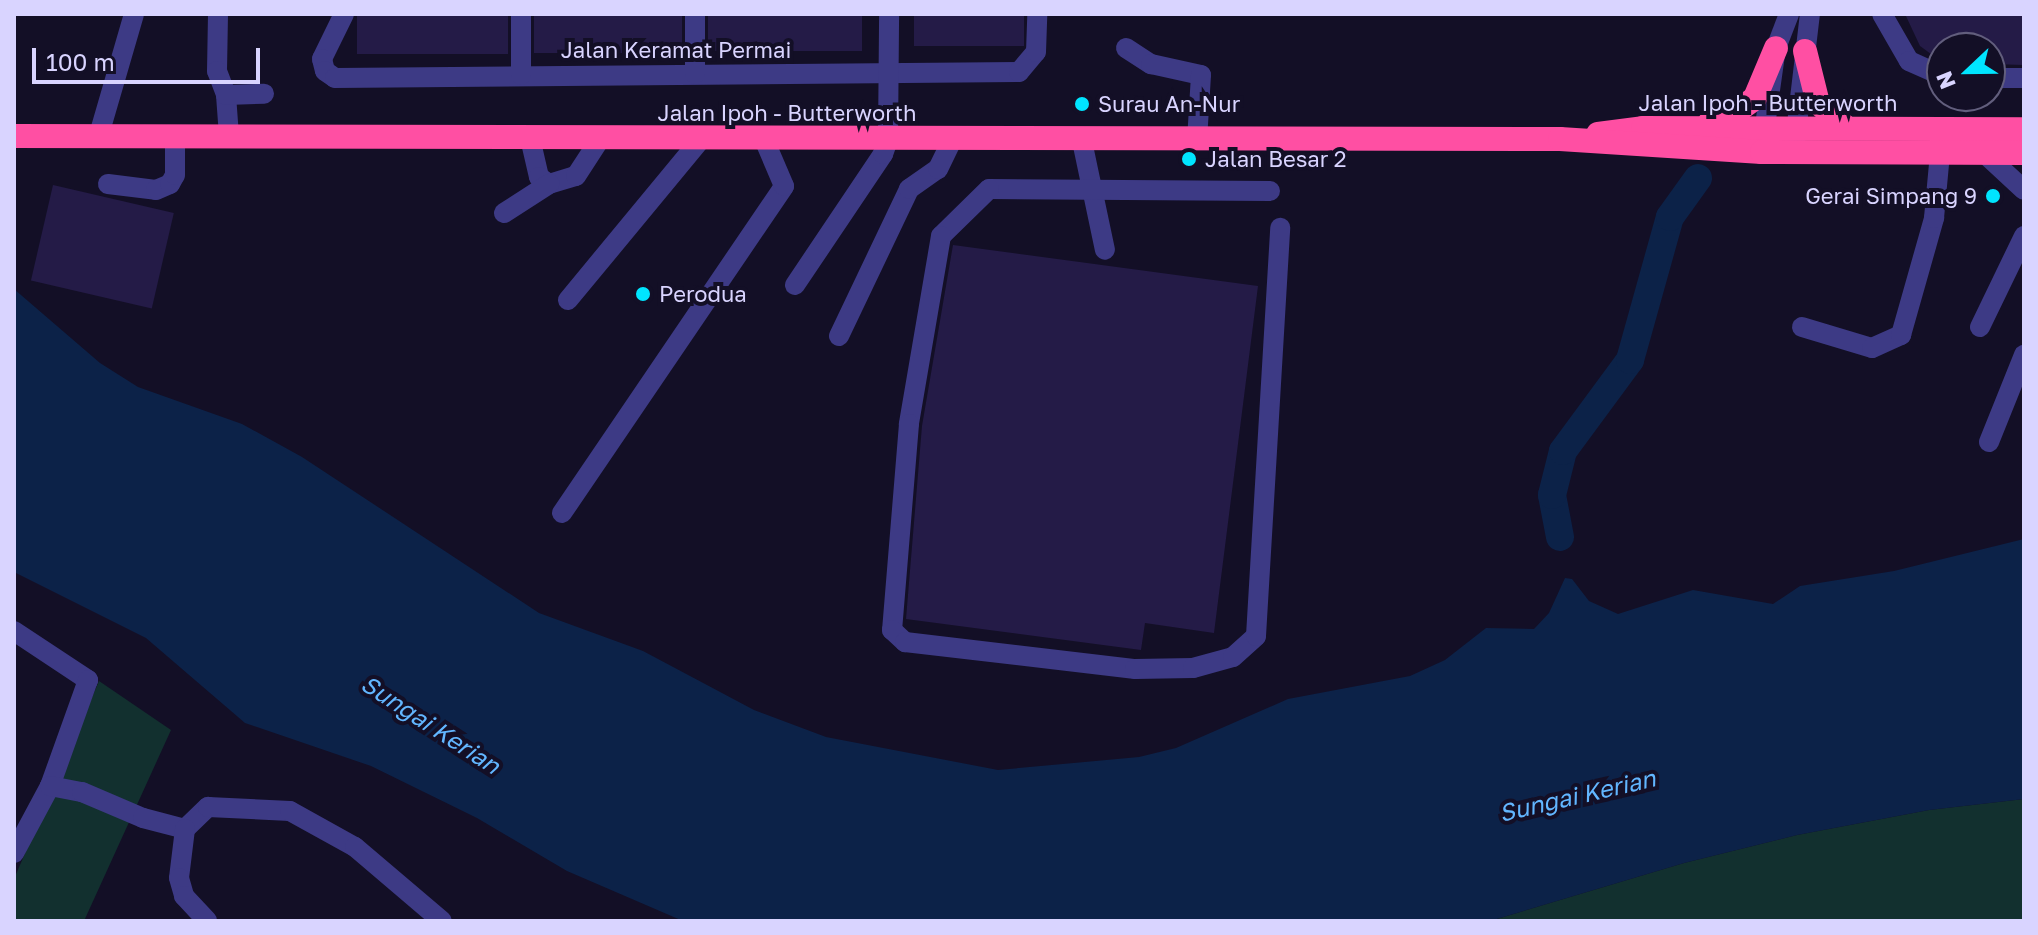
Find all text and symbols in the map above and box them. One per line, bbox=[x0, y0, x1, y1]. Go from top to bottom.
scale bar bbox=[36, 32, 264, 82]
north arrow bbox=[1926, 32, 2006, 112]
street label: Jalan Keramat Permai bbox=[561, 37, 791, 63]
text: 100 m bbox=[46, 47, 115, 76]
text: N bbox=[1929, 68, 1961, 93]
street label: Jalan Ipoh - Butterworth bbox=[1638, 90, 1898, 116]
place label: Surau An-Nur bbox=[1098, 91, 1240, 117]
marker: Surau An-Nur bbox=[1073, 95, 1091, 113]
street label: Jalan Ipoh - Butterworth bbox=[657, 100, 917, 126]
place label: Jalan Besar 2 bbox=[1205, 146, 1347, 172]
marker: Jalan Besar 2 bbox=[1180, 150, 1198, 168]
place label: Gerai Simpang 9 bbox=[1805, 183, 1977, 209]
marker: Gerai Simpang 9 bbox=[1984, 187, 2002, 205]
place label: Perodua bbox=[659, 281, 747, 307]
marker: Perodua bbox=[634, 285, 652, 303]
water label: Sungai Kerian bbox=[356, 668, 506, 780]
water label: Sungai Kerian bbox=[1496, 763, 1658, 827]

